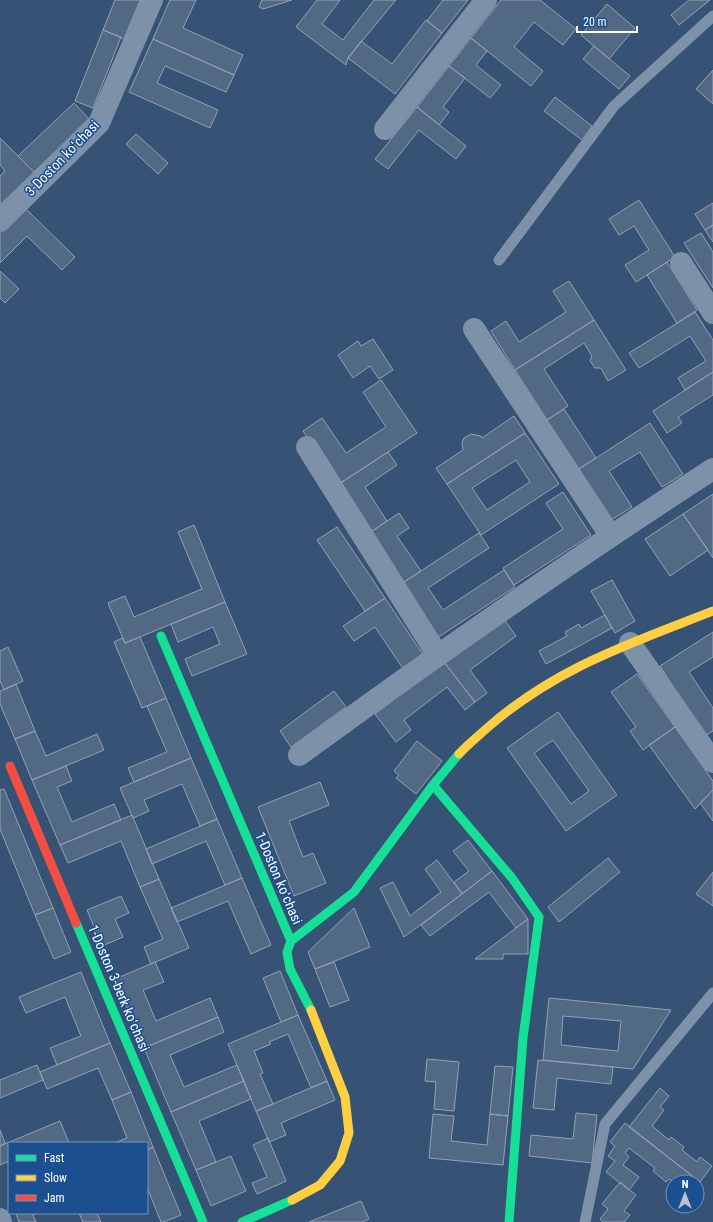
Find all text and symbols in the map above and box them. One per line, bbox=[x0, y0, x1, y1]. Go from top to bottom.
scale bar bbox=[577, 8, 637, 34]
text: 20 m bbox=[583, 15, 607, 29]
street label: 3-Doston koʻchasi bbox=[22, 117, 102, 199]
street label: 1-Doston koʻchasi bbox=[252, 829, 306, 927]
street label: 1-Doston 3-berk koʻchasi bbox=[85, 922, 153, 1054]
legend bbox=[8, 1142, 148, 1214]
text: Fast bbox=[44, 1151, 65, 1165]
text: Slow bbox=[44, 1171, 67, 1185]
north arrow bbox=[665, 1174, 705, 1214]
text: N bbox=[682, 1178, 689, 1191]
text: Jam bbox=[44, 1191, 65, 1205]

